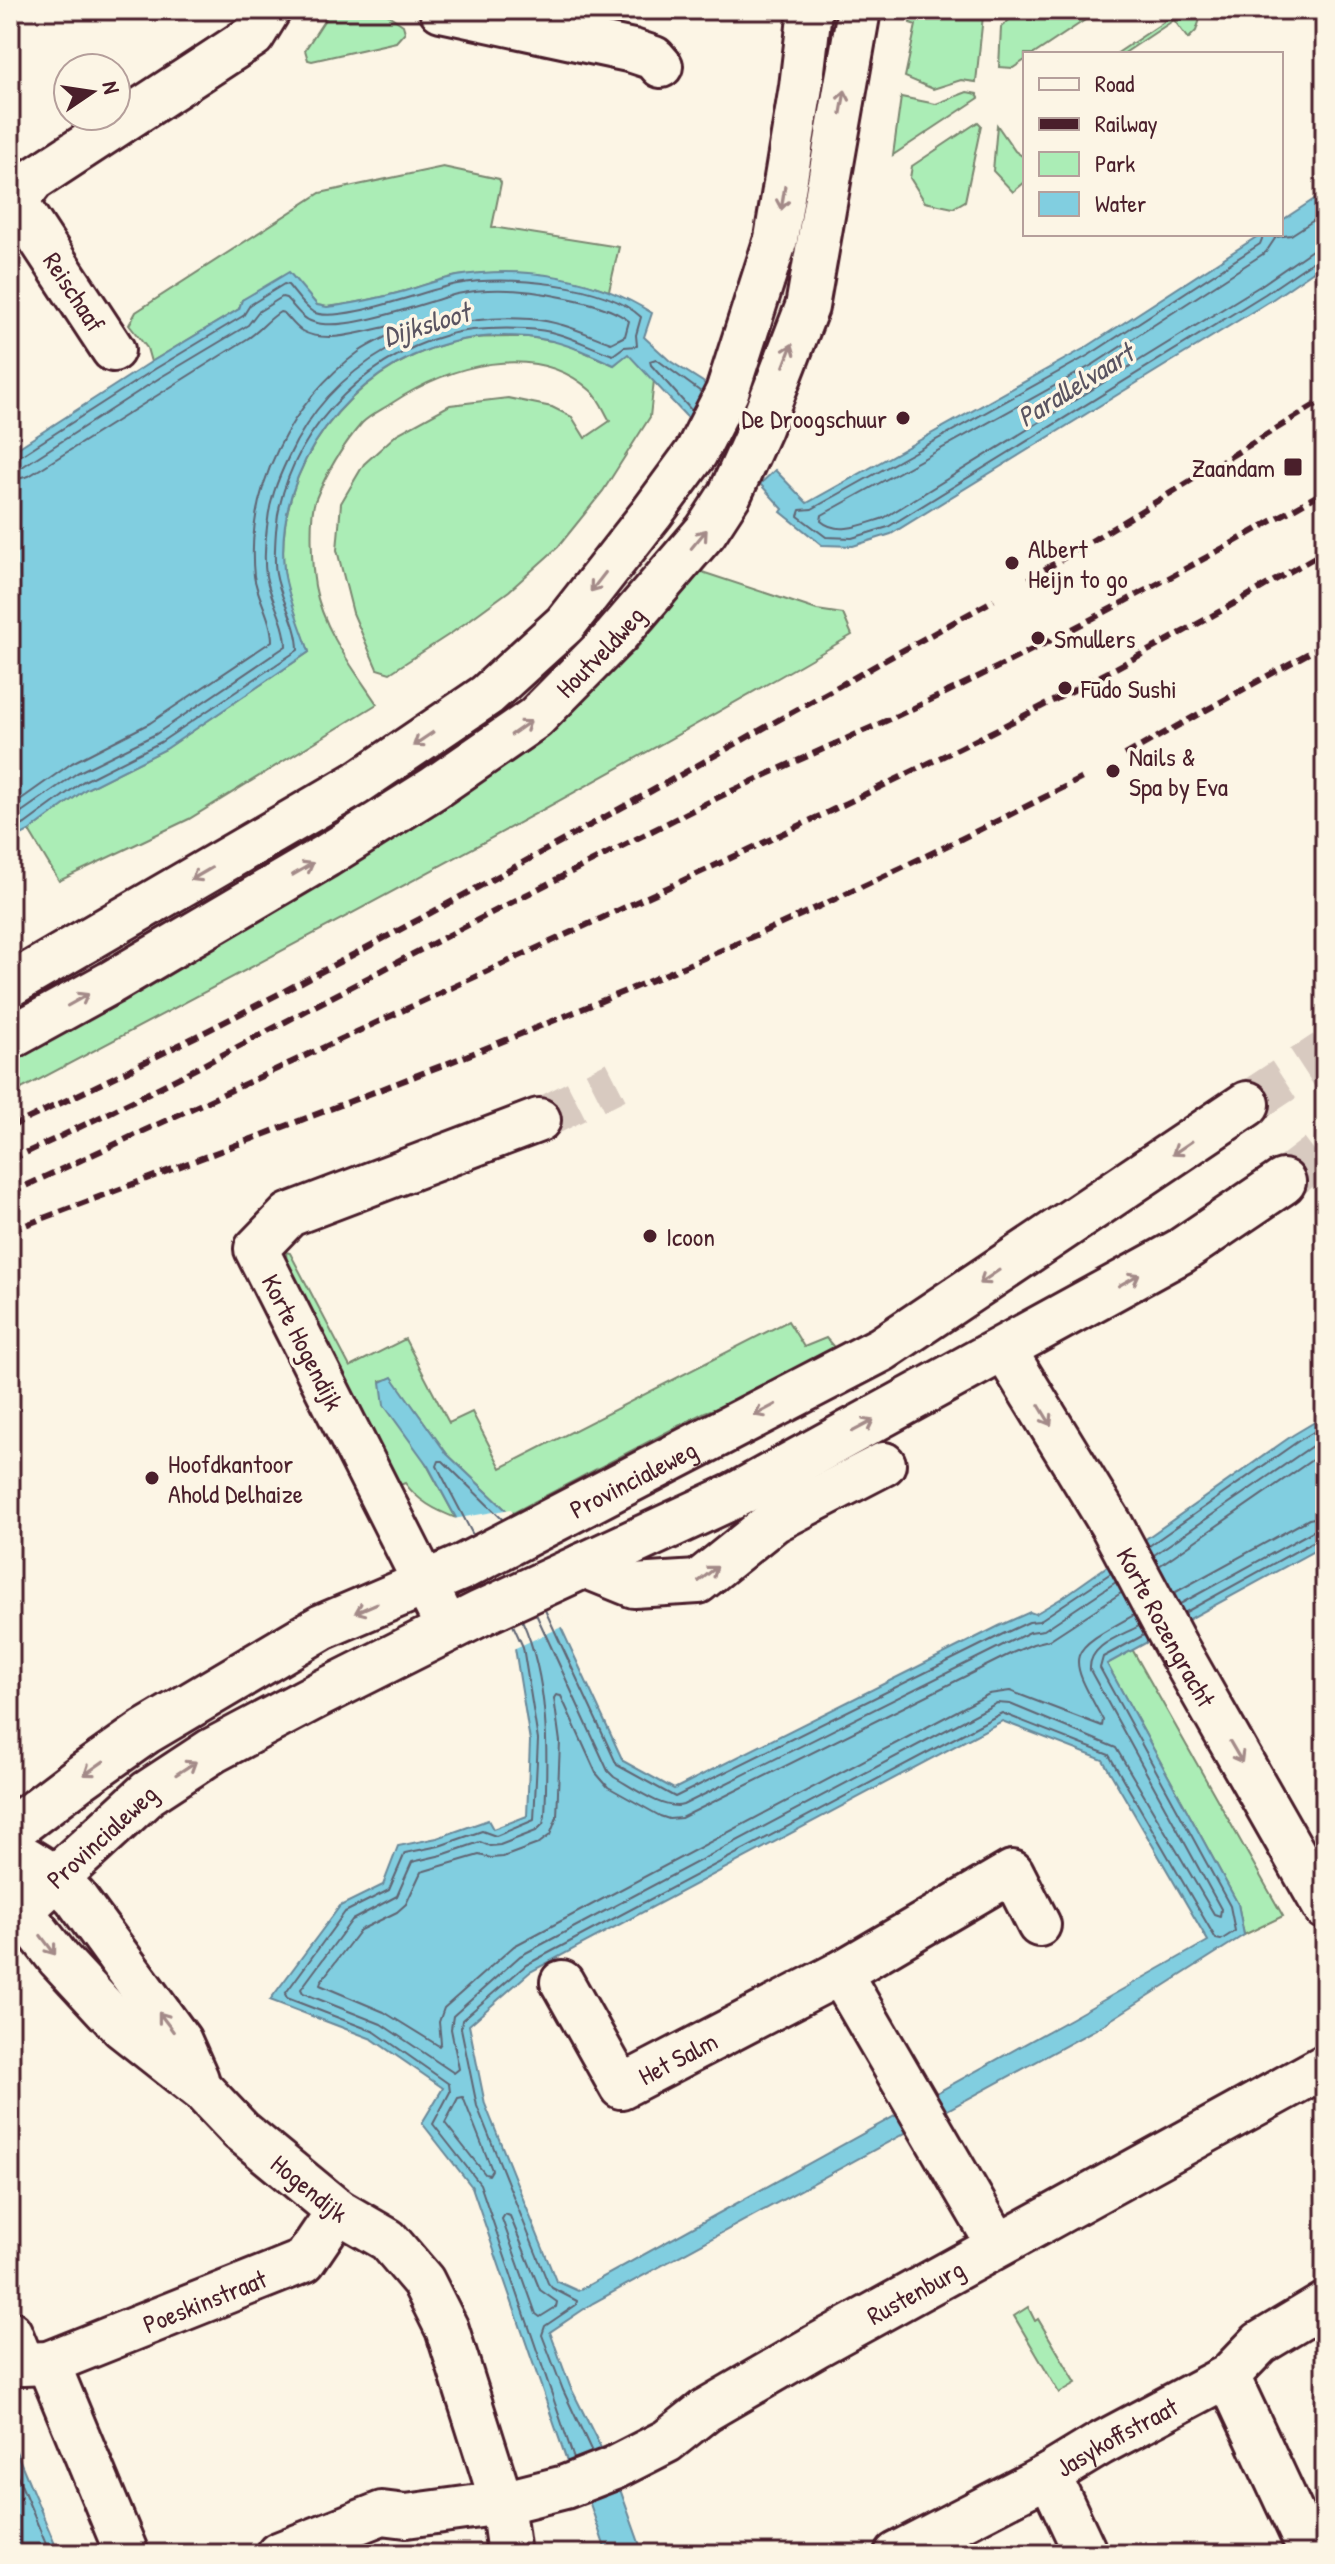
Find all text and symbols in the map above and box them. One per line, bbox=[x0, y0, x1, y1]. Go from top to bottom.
north arrow bbox=[52, 52, 132, 132]
legend bbox=[1023, 52, 1283, 236]
text: Road bbox=[1095, 67, 1134, 99]
text: N bbox=[96, 78, 127, 97]
one-way arrow bbox=[837, 90, 852, 115]
text: Railway bbox=[1095, 107, 1158, 139]
text: Park bbox=[1095, 147, 1135, 179]
one-way arrow bbox=[774, 185, 789, 210]
text: Water bbox=[1095, 187, 1146, 219]
street label: Reischaaf bbox=[36, 245, 114, 339]
water label: Dijksloot bbox=[378, 292, 478, 355]
water label: Parallelvaart bbox=[1010, 332, 1144, 436]
one-way arrow bbox=[782, 343, 796, 368]
place label: De Droogschuur bbox=[742, 401, 887, 436]
marker: De Droogschuur bbox=[894, 409, 912, 427]
place label: Zaandam bbox=[1192, 450, 1275, 485]
marker: Zaandam bbox=[1282, 456, 1304, 478]
one-way arrow bbox=[690, 529, 708, 550]
place label: Albert Heijn to go bbox=[1028, 531, 1128, 596]
marker: Albert Heijn to go bbox=[1003, 554, 1021, 572]
one-way arrow bbox=[589, 571, 606, 592]
street label: Houtveldweg bbox=[548, 598, 652, 705]
place label: Smullers bbox=[1054, 621, 1136, 656]
marker: Smullers bbox=[1029, 629, 1047, 647]
place label: Fūdo Sushi bbox=[1080, 671, 1177, 706]
marker: Fūdo Sushi bbox=[1056, 679, 1074, 697]
one-way arrow bbox=[510, 720, 532, 736]
one-way arrow bbox=[412, 731, 435, 747]
place label: Nails & Spa by Eva bbox=[1129, 739, 1228, 804]
marker: Nails & Spa by Eva bbox=[1104, 762, 1122, 780]
one-way arrow bbox=[291, 861, 314, 877]
one-way arrow bbox=[190, 867, 213, 883]
one-way arrow bbox=[66, 992, 90, 1007]
one-way arrow bbox=[1172, 1139, 1194, 1156]
place label: Icoon bbox=[666, 1219, 715, 1254]
marker: Icoon bbox=[641, 1227, 659, 1245]
street label: Korte Hogendijk bbox=[254, 1268, 352, 1416]
one-way arrow bbox=[978, 1269, 1000, 1286]
one-way arrow bbox=[1116, 1272, 1140, 1288]
one-way arrow bbox=[754, 1402, 778, 1418]
one-way arrow bbox=[1037, 1403, 1053, 1426]
one-way arrow bbox=[850, 1418, 874, 1434]
street label: Provincialeweg bbox=[563, 1431, 702, 1526]
place label: Hoofdkantoor Ahold Delhaize bbox=[168, 1446, 303, 1511]
marker: Hoofdkantoor Ahold Delhaize bbox=[143, 1469, 161, 1487]
street label: Korte Rozengracht bbox=[1109, 1541, 1225, 1714]
one-way arrow bbox=[697, 1565, 718, 1582]
one-way arrow bbox=[354, 1602, 379, 1617]
one-way arrow bbox=[1228, 1740, 1244, 1763]
one-way arrow bbox=[84, 1760, 106, 1776]
one-way arrow bbox=[174, 1760, 197, 1776]
street label: Provincialeweg bbox=[38, 1776, 164, 1896]
one-way arrow bbox=[39, 1934, 56, 1955]
one-way arrow bbox=[158, 2012, 175, 2033]
street label: Het Salm bbox=[632, 2023, 723, 2093]
street label: Hogendijk bbox=[264, 2146, 354, 2230]
street label: Rustenburg bbox=[860, 2251, 970, 2332]
street label: Poeskinstraat bbox=[138, 2260, 272, 2341]
street label: Jasykoffstraat bbox=[1049, 2388, 1184, 2484]

